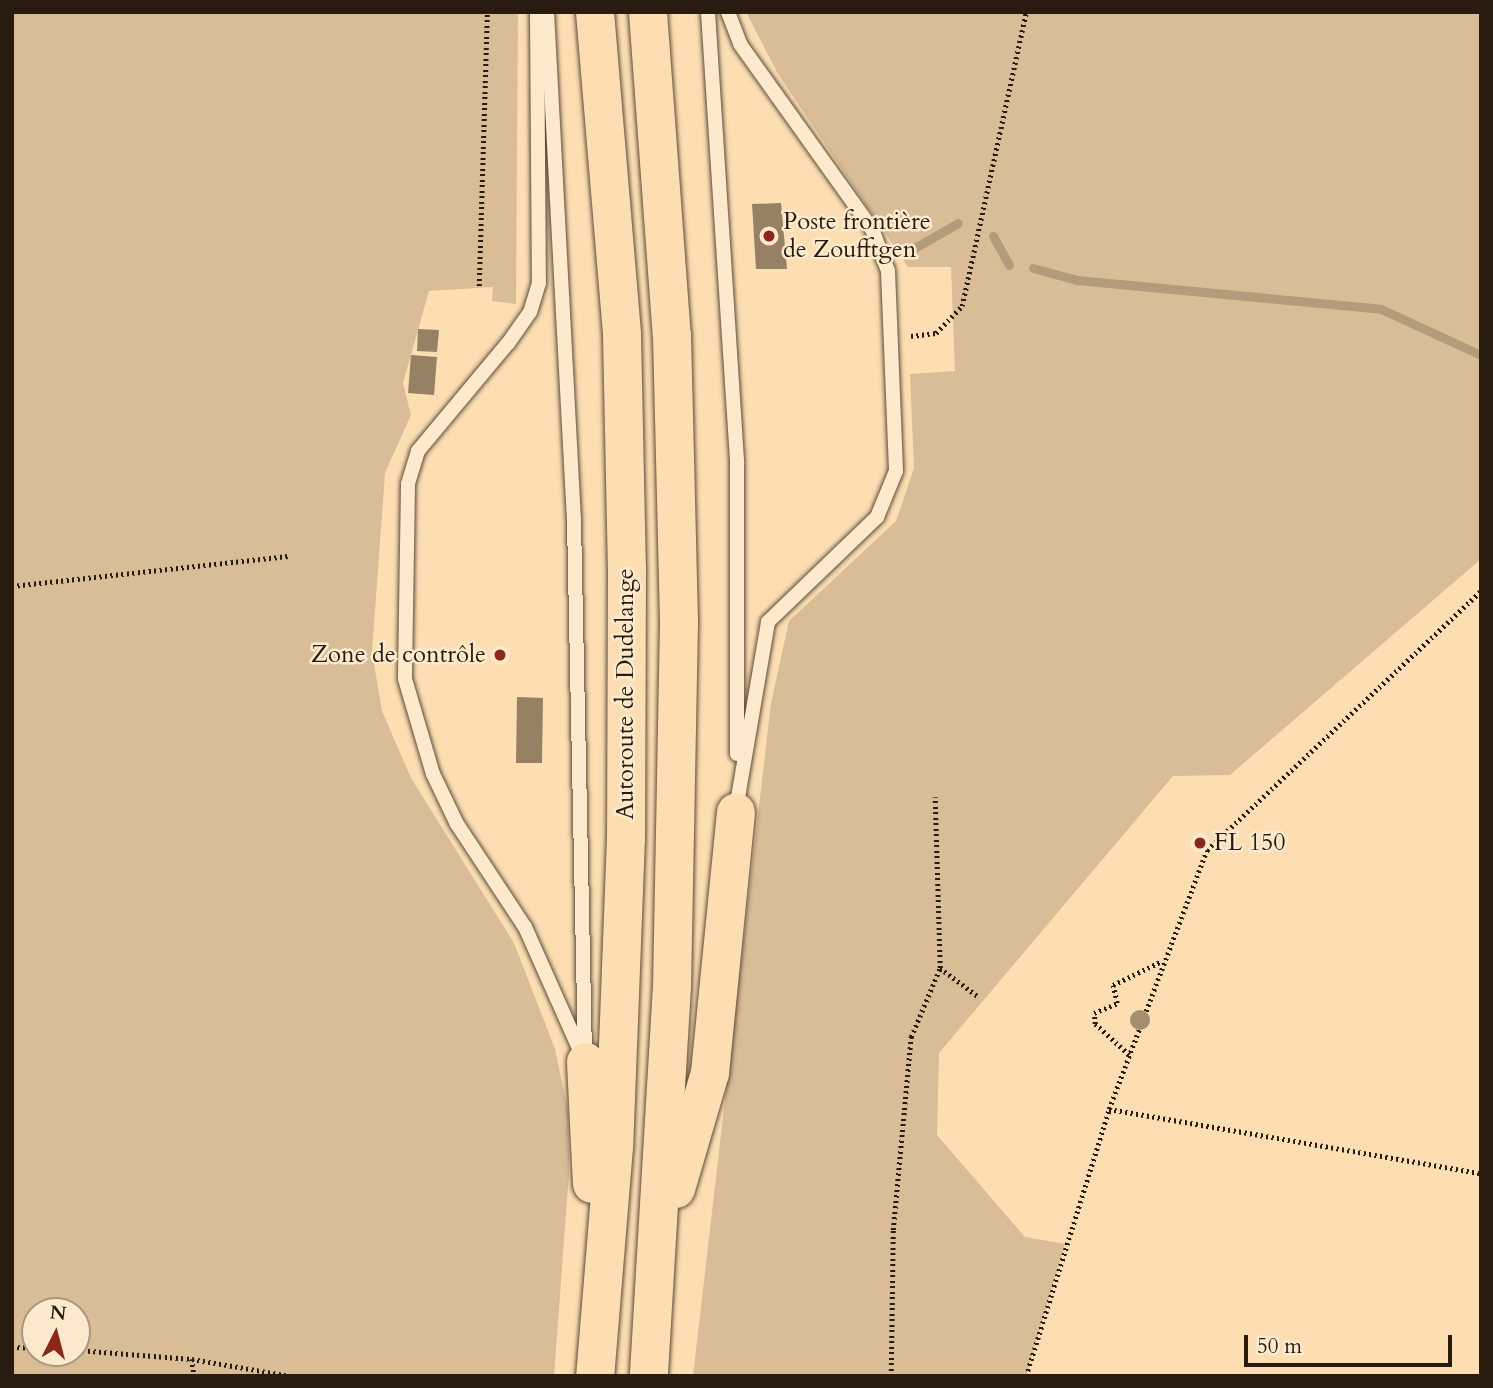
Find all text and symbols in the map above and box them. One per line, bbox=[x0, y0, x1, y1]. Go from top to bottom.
place label: Poste frontière de Zoufftgen bbox=[783, 208, 931, 264]
marker: Poste frontière de Zoufftgen bbox=[761, 228, 777, 244]
street label: Autoroute de Dudelange bbox=[612, 568, 640, 820]
place label: Zone de contrôle bbox=[311, 641, 486, 669]
marker: Zone de contrôle bbox=[492, 647, 508, 663]
place label: FL 150 bbox=[1214, 829, 1286, 857]
marker: FL 150 bbox=[1192, 835, 1208, 851]
north arrow bbox=[21, 1297, 91, 1367]
text: N bbox=[48, 1299, 68, 1327]
scale bar bbox=[1248, 1322, 1456, 1366]
text: 50 m bbox=[1257, 1332, 1302, 1361]

